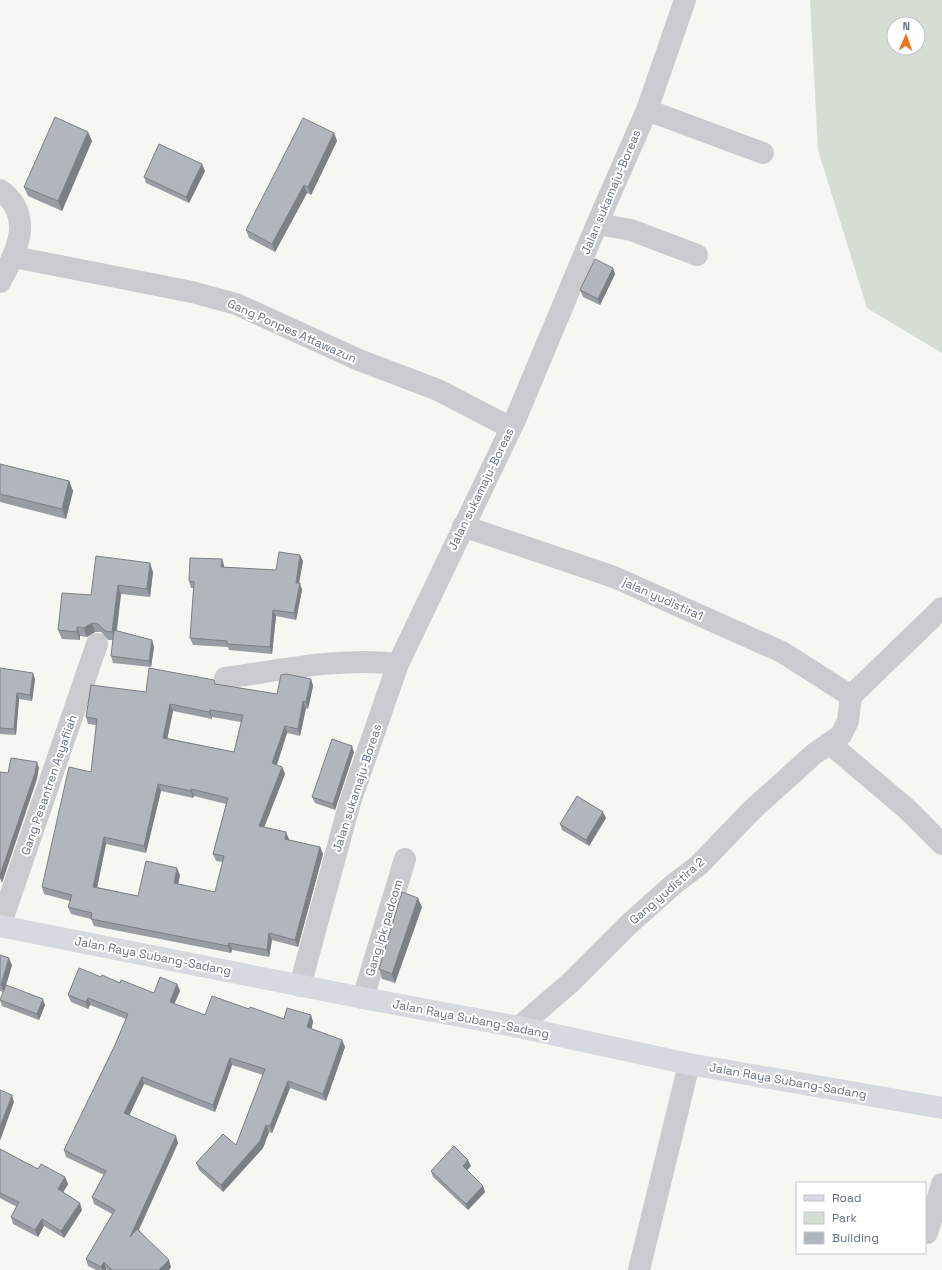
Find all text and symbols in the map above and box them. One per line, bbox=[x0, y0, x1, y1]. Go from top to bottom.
north arrow bbox=[886, 16, 926, 56]
text: N bbox=[902, 19, 910, 33]
street label: Jalan sukamaju-Boreas bbox=[577, 127, 645, 257]
street label: Gang Ponpes Attawazun bbox=[225, 295, 359, 367]
street label: Jalan sukamaju-Boreas bbox=[444, 425, 518, 553]
street label: jalan yudistira1 bbox=[619, 574, 706, 624]
street label: Gang Pesantren Asyafiiah bbox=[17, 713, 81, 857]
street label: Jalan sukamaju-Boreas bbox=[329, 722, 385, 854]
street label: Gang yudistira 2 bbox=[626, 854, 708, 928]
street label: Gang lpk padcom bbox=[362, 878, 406, 978]
street label: Jalan Raya Subang-Sadang bbox=[73, 933, 233, 979]
street label: Jalan Raya Subang-Sadang bbox=[391, 996, 551, 1042]
street label: Jalan Raya Subang-Sadang bbox=[708, 1059, 868, 1103]
legend bbox=[796, 1182, 926, 1254]
text: Road bbox=[832, 1190, 861, 1206]
text: Park bbox=[832, 1210, 857, 1226]
text: Building bbox=[832, 1230, 879, 1246]

